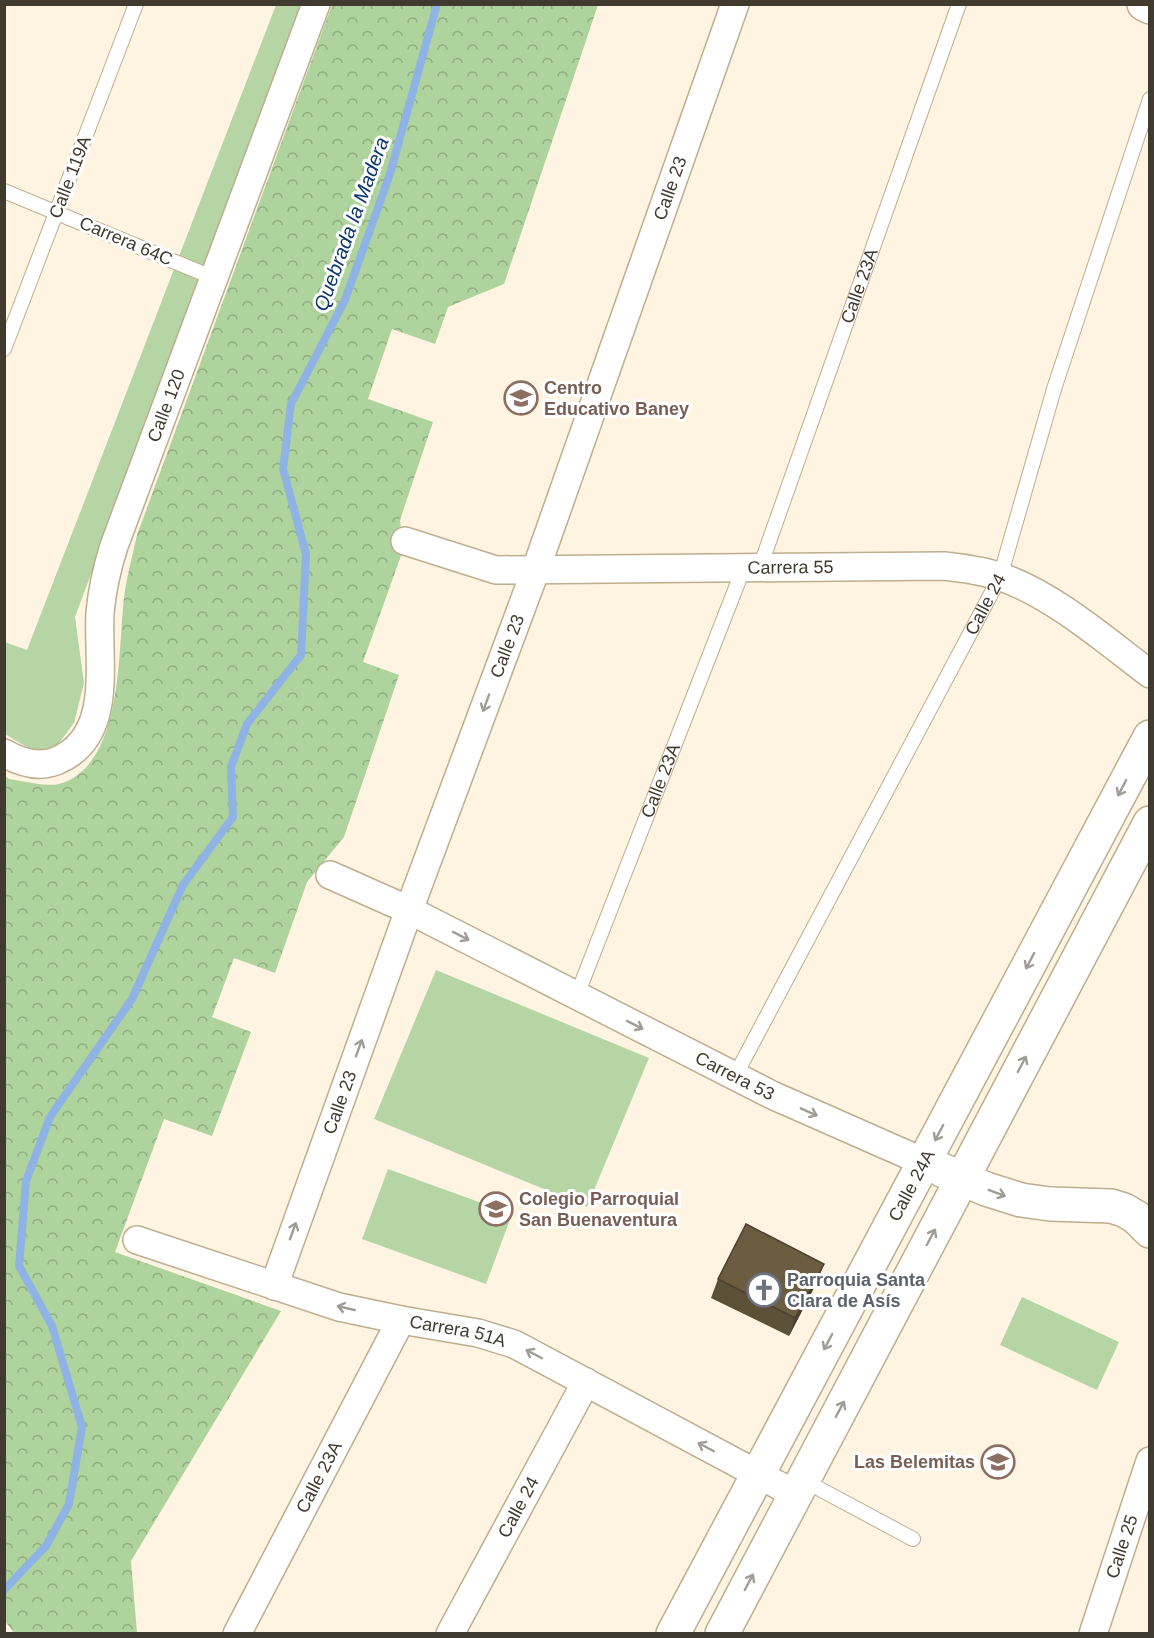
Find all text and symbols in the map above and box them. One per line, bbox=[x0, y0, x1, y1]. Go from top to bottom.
street label: Calle 119A bbox=[45, 133, 95, 221]
water label: Quebrada la Madera bbox=[309, 134, 393, 314]
street label: Calle 23 bbox=[650, 154, 690, 223]
street label: Carrera 64C bbox=[77, 212, 175, 270]
street label: Calle 23A bbox=[837, 246, 882, 326]
street label: Calle 120 bbox=[144, 367, 189, 445]
place label: Centro Educativo Baney bbox=[544, 378, 689, 419]
school or university icon: Centro Educativo Baney bbox=[503, 380, 539, 416]
street label: Carrera 55 bbox=[747, 557, 834, 578]
street label: Calle 24 bbox=[961, 571, 1010, 638]
street label: Calle 23 bbox=[486, 612, 528, 681]
one-way arrow bbox=[480, 693, 491, 711]
street label: Calle 23A bbox=[637, 741, 684, 821]
one-way arrow bbox=[1116, 779, 1127, 797]
one-way arrow bbox=[452, 931, 470, 943]
one-way arrow bbox=[1024, 951, 1036, 969]
one-way arrow bbox=[626, 1019, 643, 1031]
one-way arrow bbox=[355, 1039, 366, 1058]
street label: Carrera 53 bbox=[692, 1048, 778, 1104]
one-way arrow bbox=[1017, 1056, 1028, 1074]
street label: Calle 23 bbox=[319, 1068, 360, 1137]
one-way arrow bbox=[800, 1107, 818, 1118]
one-way arrow bbox=[933, 1123, 944, 1141]
street label: Calle 24A bbox=[884, 1146, 939, 1225]
place label: Colegio Parroquial San Buenaventura bbox=[519, 1189, 679, 1230]
one-way arrow bbox=[987, 1189, 1006, 1200]
school or university icon: Colegio Parroquial San Buenaventura bbox=[478, 1191, 514, 1227]
one-way arrow bbox=[289, 1223, 300, 1241]
one-way arrow bbox=[926, 1228, 937, 1246]
place label: Parroquia Santa Clara de Asís bbox=[787, 1270, 926, 1311]
church icon: Parroquia Santa Clara de Asís bbox=[746, 1272, 782, 1308]
one-way arrow bbox=[337, 1302, 356, 1313]
street label: Carrera 51A bbox=[408, 1312, 508, 1351]
one-way arrow bbox=[822, 1333, 834, 1350]
one-way arrow bbox=[526, 1348, 544, 1360]
one-way arrow bbox=[834, 1401, 846, 1418]
street label: Calle 23A bbox=[292, 1438, 346, 1516]
one-way arrow bbox=[698, 1441, 715, 1453]
school or university icon: Las Belemitas bbox=[980, 1444, 1016, 1480]
place label: Las Belemitas bbox=[854, 1452, 975, 1472]
street label: Calle 24 bbox=[494, 1473, 543, 1541]
street label: Calle 25 bbox=[1102, 1512, 1142, 1581]
one-way arrow bbox=[744, 1573, 755, 1591]

